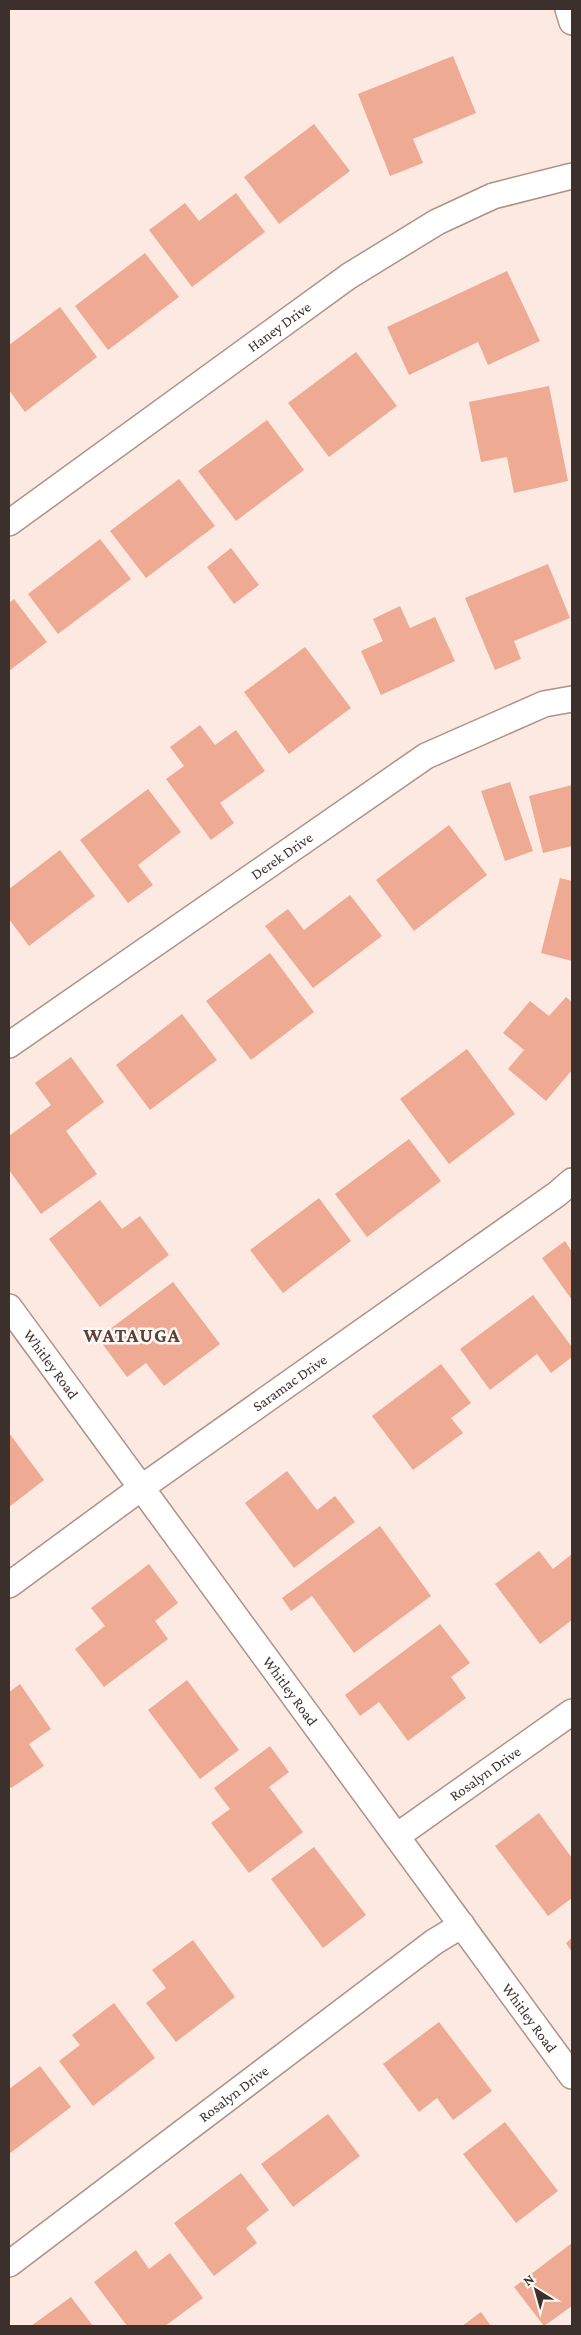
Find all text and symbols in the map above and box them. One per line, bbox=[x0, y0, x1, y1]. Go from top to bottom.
street label: Haney Drive bbox=[245, 298, 314, 355]
street label: Derek Drive bbox=[248, 829, 316, 883]
district label: WATAUGA bbox=[82, 1324, 181, 1346]
street label: Whitley Road bbox=[20, 1327, 82, 1402]
street label: Saramac Drive bbox=[250, 1351, 330, 1414]
street label: Whitley Road bbox=[260, 1653, 321, 1729]
street label: Rosalyn Drive bbox=[447, 1743, 524, 1804]
street label: Whitley Road bbox=[499, 1980, 560, 2056]
street label: Rosalyn Drive bbox=[196, 2062, 272, 2125]
north arrow bbox=[511, 2265, 561, 2315]
text: N bbox=[520, 2270, 537, 2289]

